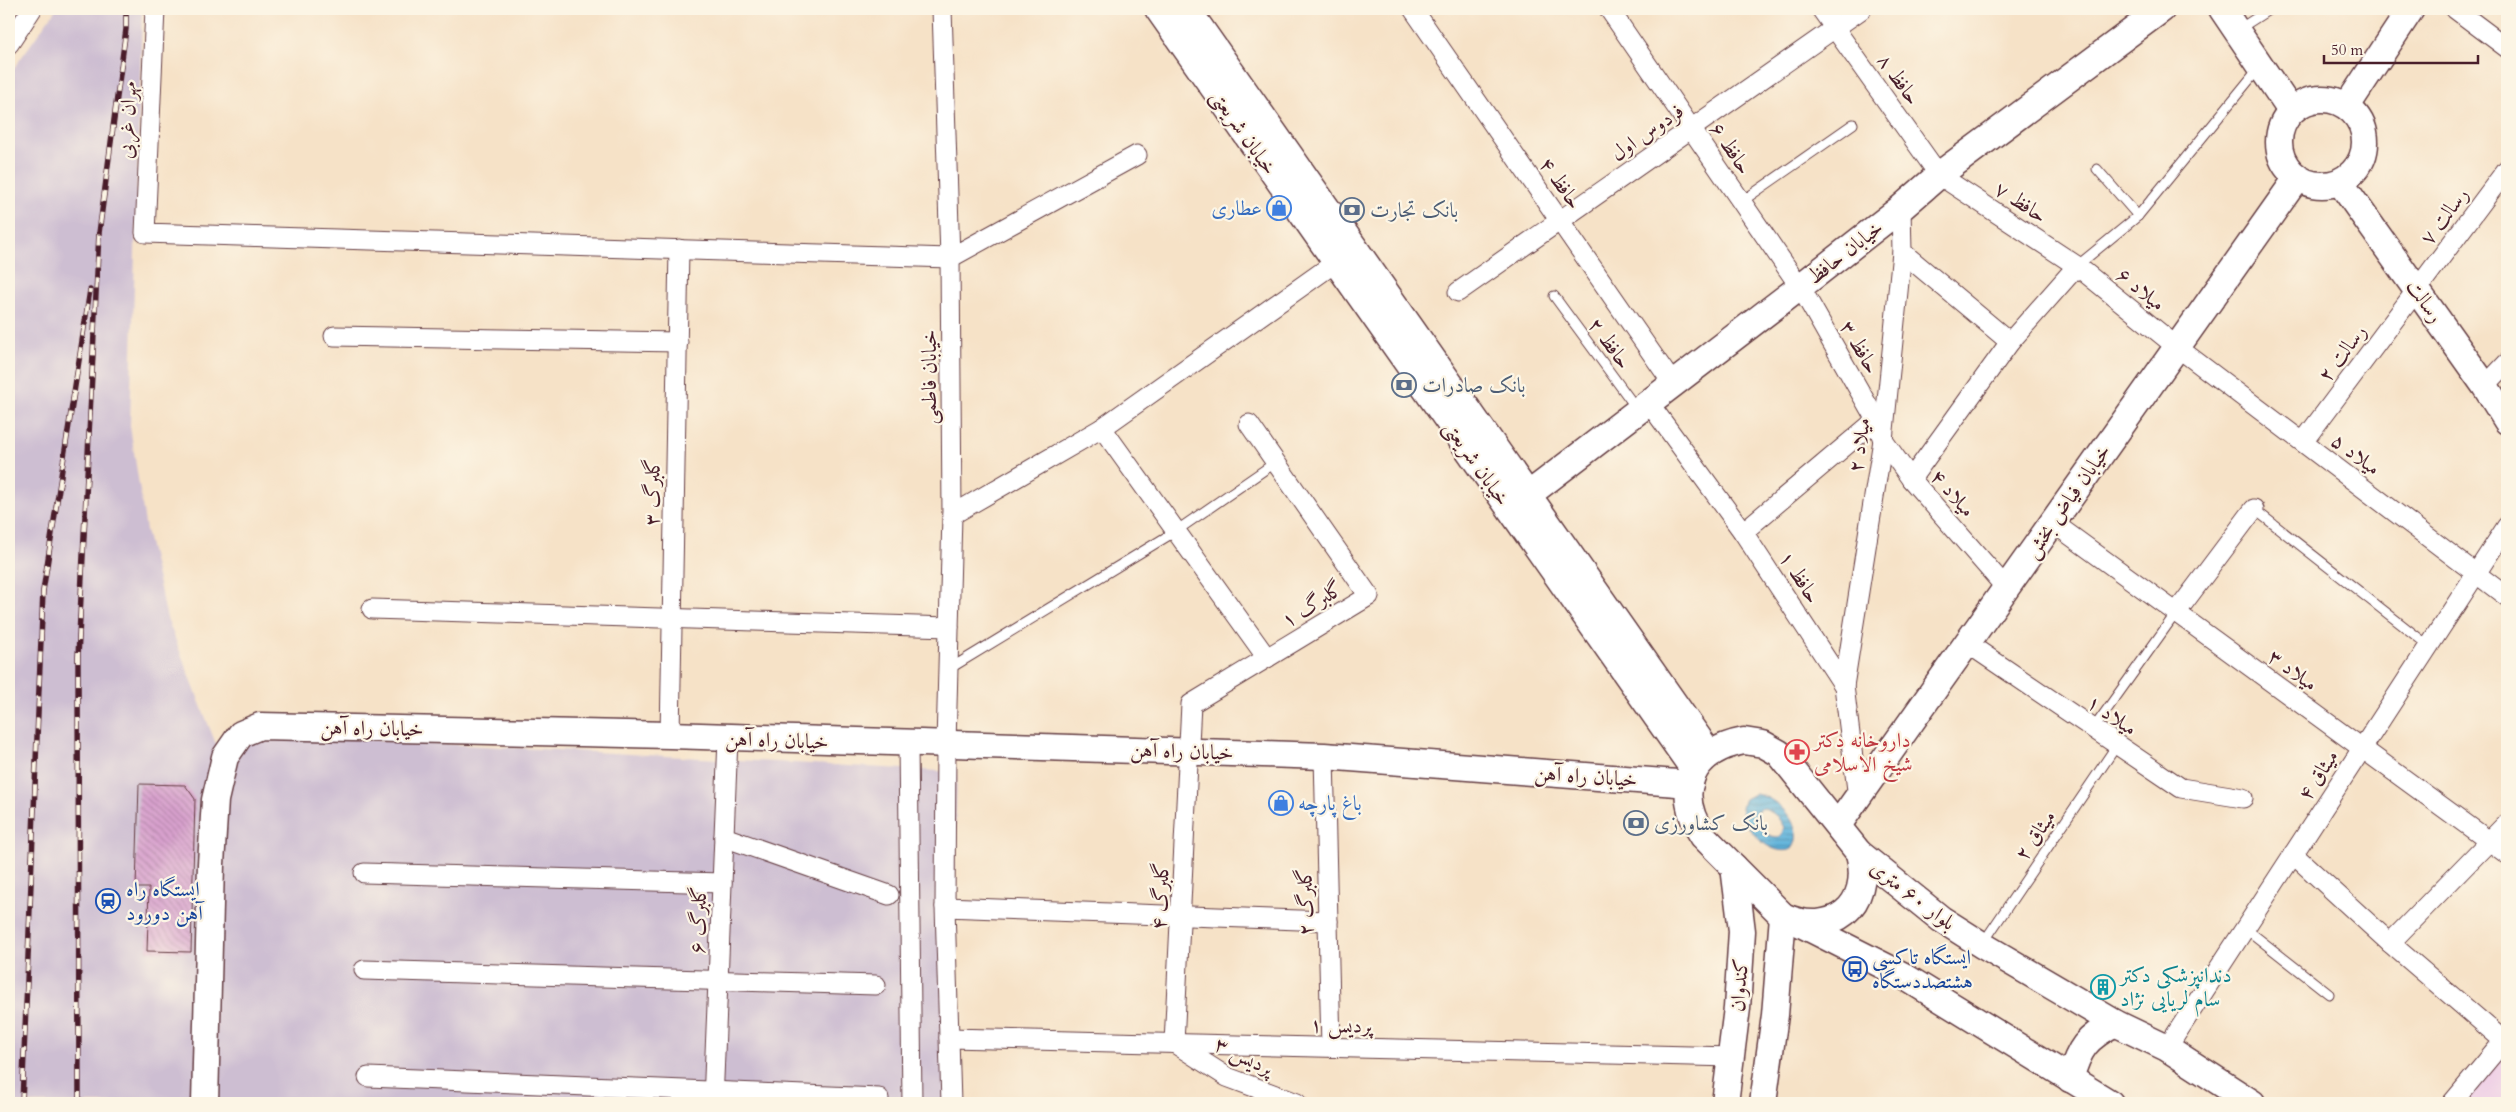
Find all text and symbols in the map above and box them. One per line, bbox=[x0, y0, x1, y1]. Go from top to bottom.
scale bar bbox=[2324, 32, 2477, 64]
text: 50 m bbox=[2331, 40, 2363, 60]
street label: حافظ ۸ bbox=[1870, 48, 1927, 111]
street label: مهران غربی bbox=[111, 80, 144, 160]
street label: خیابان شریعتی bbox=[1203, 84, 1284, 181]
street label: فردوس اول bbox=[1605, 97, 1690, 168]
street label: حافظ ۶ bbox=[1703, 116, 1759, 180]
street label: حافظ ۴ bbox=[1532, 151, 1589, 215]
street label: حافظ ۷ bbox=[1989, 175, 2053, 230]
street label: رسالت ۷ bbox=[2413, 182, 2476, 251]
place label: عطاری bbox=[1211, 194, 1262, 223]
shop icon: عطاری bbox=[1266, 195, 1292, 221]
place label: بانک تجارت bbox=[1370, 196, 1458, 225]
bank icon: بانک تجارت bbox=[1339, 197, 1365, 223]
street label: خیابان حافظ bbox=[1801, 213, 1890, 291]
street label: میلاد ۶ bbox=[2110, 261, 2171, 318]
street label: رسالت bbox=[2399, 274, 2450, 329]
street label: حافظ ۲ bbox=[1581, 312, 1638, 375]
street label: حافظ ۳ bbox=[1833, 315, 1886, 379]
street label: رسالت ۲ bbox=[2311, 319, 2374, 388]
street label: خیابان فاطمی bbox=[915, 329, 944, 425]
place label: بانک صادرات bbox=[1422, 371, 1526, 400]
bank icon: بانک صادرات bbox=[1391, 372, 1417, 398]
street label: خیابان شریعتی bbox=[1436, 415, 1517, 512]
street label: میلاد ۲ bbox=[1841, 416, 1878, 474]
street label: میلاد ۵ bbox=[2325, 426, 2386, 483]
street label: خیابان فیاض بخش bbox=[2017, 438, 2118, 564]
street label: گلبرگ ۳ bbox=[637, 458, 668, 526]
street label: میلاد ۴ bbox=[1924, 463, 1982, 524]
street label: حافظ ۱ bbox=[1772, 545, 1827, 609]
street label: گلبرگ ۱ bbox=[1276, 574, 1349, 635]
street label: میلاد ۳ bbox=[2262, 642, 2324, 698]
street label: میلاد ۱ bbox=[2081, 688, 2143, 743]
street label: خیابان راه آهن bbox=[320, 713, 424, 744]
street label: خیابان راه آهن bbox=[725, 724, 829, 757]
place label: داروخانه دکتر شیخ الاسلامی bbox=[1812, 726, 1913, 783]
street label: خیابان راه آهن bbox=[1130, 735, 1234, 768]
pharmacy icon: داروخانه دکتر شیخ الاسلامی bbox=[1784, 739, 1810, 765]
street label: میثاق ۴ bbox=[2291, 744, 2346, 806]
street label: خیابان راه آهن bbox=[1533, 758, 1639, 795]
place label: باغ پارچه bbox=[1298, 789, 1362, 821]
shop icon: باغ پارچه bbox=[1268, 790, 1294, 816]
street label: میثاق ۲ bbox=[2008, 804, 2063, 866]
place label: بانک کشاورزی bbox=[1654, 809, 1768, 838]
bank icon: بانک کشاورزی bbox=[1623, 810, 1649, 836]
street label: بلوار ۶۰ متری bbox=[1864, 854, 1962, 937]
street label: گلبرگ ۴ bbox=[1144, 861, 1177, 931]
street label: گلبرگ ۲ bbox=[1290, 868, 1321, 936]
place label: ایستگاه راه آهن دورود bbox=[126, 875, 205, 928]
street label: گلبرگ ۶ bbox=[683, 886, 714, 954]
station icon: ایستگاه راه آهن دورود bbox=[95, 888, 121, 914]
place label: ایستگاه تاکسی هشتصددستگاه bbox=[1872, 943, 1973, 996]
bus stop icon: ایستگاه تاکسی هشتصددستگاه bbox=[1842, 956, 1868, 982]
street label: کندوان bbox=[1723, 957, 1756, 1013]
place label: دندانپزشکی دکتر سام لریایی نژاد bbox=[2118, 961, 2232, 1017]
building icon: دندانپزشکی دکتر سام لریایی نژاد bbox=[2090, 974, 2116, 1000]
street label: پردیس ۱ bbox=[1310, 1010, 1375, 1041]
street label: پردیس ۳ bbox=[1209, 1030, 1280, 1084]

